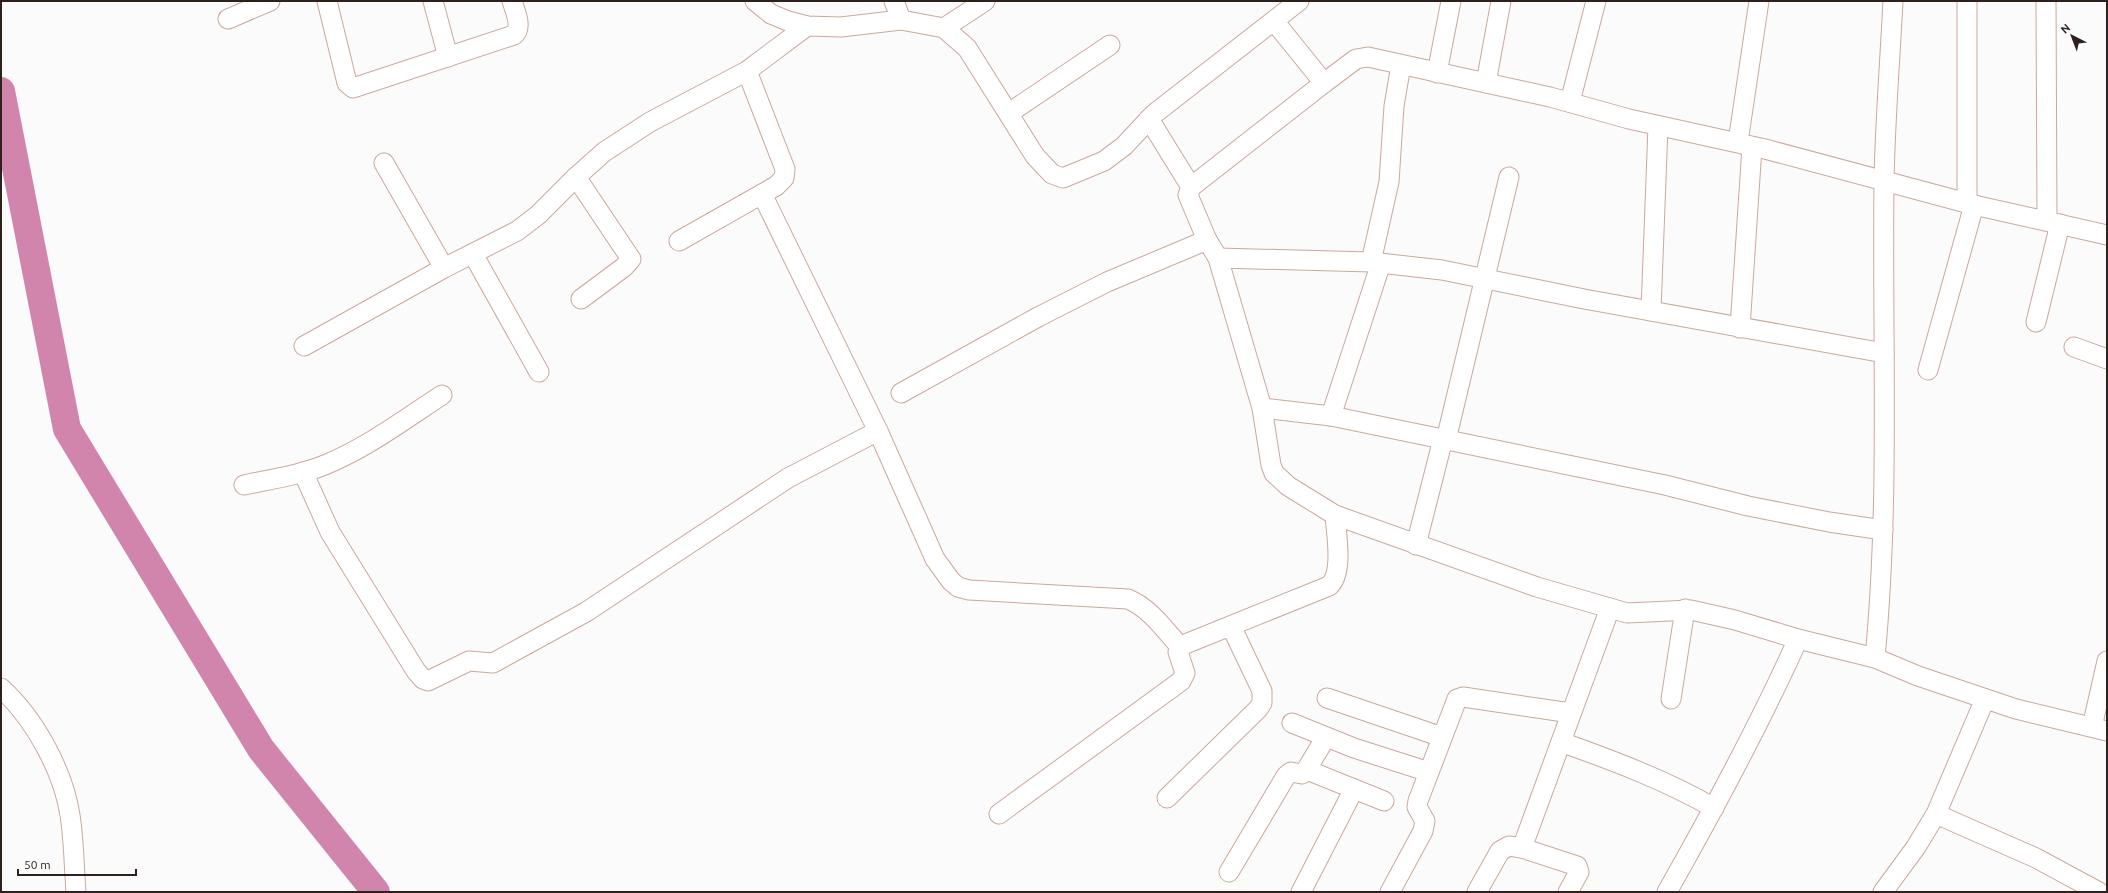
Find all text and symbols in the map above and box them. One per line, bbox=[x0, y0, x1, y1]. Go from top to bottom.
north arrow bbox=[2052, 16, 2092, 56]
text: N bbox=[2058, 21, 2072, 36]
scale bar bbox=[18, 851, 136, 877]
text: 50 m bbox=[24, 858, 51, 871]

